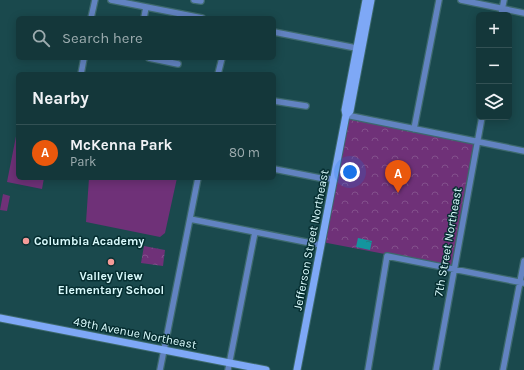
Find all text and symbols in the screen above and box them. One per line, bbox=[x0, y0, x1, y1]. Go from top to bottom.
map controls bbox=[476, 12, 512, 120]
button: + bbox=[476, 12, 512, 48]
search box bbox=[16, 16, 276, 60]
icon: search bbox=[30, 27, 52, 49]
text: Search here bbox=[62, 29, 143, 47]
button: − bbox=[476, 48, 512, 84]
button: layers bbox=[476, 84, 512, 120]
text: Nearby bbox=[32, 88, 89, 108]
text: McKenna Park bbox=[70, 136, 172, 154]
text: A bbox=[41, 145, 49, 160]
text: 80 m bbox=[229, 145, 260, 160]
text: Park bbox=[70, 154, 96, 169]
pin: A bbox=[385, 160, 411, 193]
your location bbox=[340, 162, 360, 182]
street label: Jefferson Street Northeast bbox=[290, 168, 332, 311]
street label: 7th Street Northeast bbox=[432, 186, 465, 298]
place label: Columbia Academy bbox=[34, 234, 144, 248]
marker: Columbia Academy bbox=[21, 236, 31, 246]
marker: Valley View Elementary School bbox=[106, 257, 116, 267]
place label: Valley View Elementary School bbox=[58, 269, 164, 297]
street label: 49th Avenue Northeast bbox=[72, 314, 198, 352]

